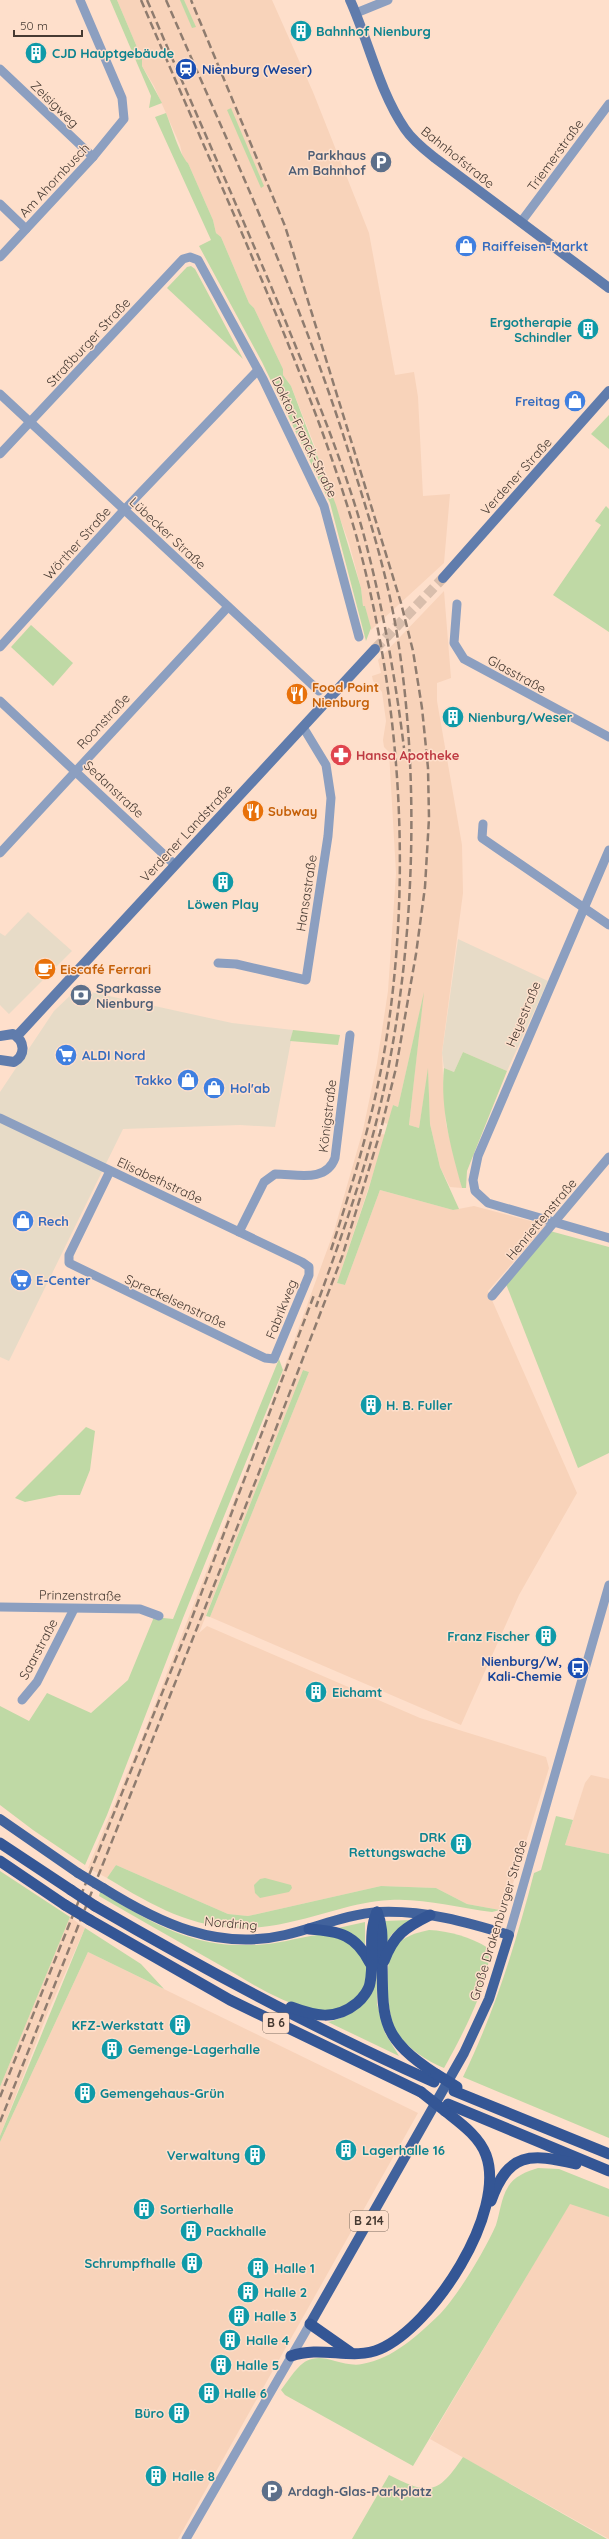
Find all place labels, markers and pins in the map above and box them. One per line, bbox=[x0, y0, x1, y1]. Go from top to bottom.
building icon: Bahnhof Nienburg bbox=[288, 18, 314, 44]
place label: Bahnhof Nienburg bbox=[316, 23, 431, 39]
building icon: CJD Hauptgebäude bbox=[23, 40, 49, 66]
place label: CJD Hauptgebäude bbox=[52, 45, 174, 61]
station icon: Nienburg (Weser) bbox=[173, 56, 199, 82]
place label: Nienburg (Weser) bbox=[202, 61, 312, 77]
place label: Parkhaus Am Bahnhof bbox=[289, 147, 366, 178]
parking icon: Parkhaus Am Bahnhof bbox=[368, 149, 394, 175]
shop icon: Raiffeisen-Markt bbox=[453, 233, 479, 259]
place label: Raiffeisen-Markt bbox=[482, 238, 588, 254]
place label: Ergotherapie Schindler bbox=[490, 314, 572, 345]
building icon: Ergotherapie Schindler bbox=[575, 316, 601, 342]
shop icon: Freitag bbox=[562, 388, 588, 414]
place label: Freitag bbox=[515, 393, 560, 409]
place label: Food Point Nienburg bbox=[312, 679, 379, 710]
restaurant icon: Food Point Nienburg bbox=[284, 681, 310, 707]
building icon: Nienburg/Weser bbox=[440, 704, 466, 730]
place label: Nienburg/Weser bbox=[468, 709, 573, 725]
pharmacy icon: Hansa Apotheke bbox=[328, 742, 354, 768]
place label: Hansa Apotheke bbox=[356, 747, 460, 763]
restaurant icon: Subway bbox=[240, 798, 266, 824]
place label: Subway bbox=[268, 803, 317, 819]
building icon: Löwen Play bbox=[210, 869, 236, 895]
place label: Löwen Play bbox=[187, 896, 259, 912]
cafe icon: Eiscafé Ferrari bbox=[32, 956, 58, 982]
place label: Eiscafé Ferrari bbox=[60, 961, 151, 977]
place label: Sparkasse Nienburg bbox=[96, 980, 162, 1011]
bank icon: Sparkasse Nienburg bbox=[68, 982, 94, 1008]
supermarket icon: ALDI Nord bbox=[53, 1042, 79, 1068]
place label: ALDI Nord bbox=[82, 1047, 145, 1063]
shop icon: Takko bbox=[175, 1067, 201, 1093]
place label: Takko bbox=[134, 1072, 172, 1088]
shop icon: Hol'ab bbox=[201, 1075, 227, 1101]
place label: Hol'ab bbox=[230, 1080, 270, 1096]
shop icon: Rech bbox=[10, 1208, 36, 1234]
place label: Rech bbox=[38, 1213, 69, 1229]
supermarket icon: E-Center bbox=[8, 1267, 34, 1293]
place label: E-Center bbox=[36, 1272, 91, 1288]
building icon: H. B. Fuller bbox=[358, 1392, 384, 1418]
place label: H. B. Fuller bbox=[386, 1397, 453, 1413]
building icon: Franz Fischer bbox=[533, 1623, 559, 1649]
place label: Franz Fischer bbox=[447, 1628, 530, 1644]
place label: Nienburg/W, Kali-Chemie bbox=[481, 1653, 562, 1684]
bus stop icon: Nienburg/W, Kali-Chemie bbox=[565, 1655, 591, 1681]
building icon: Eichamt bbox=[303, 1679, 329, 1705]
place label: Eichamt bbox=[332, 1684, 382, 1700]
place label: DRK Rettungswache bbox=[349, 1829, 446, 1860]
building icon: DRK Rettungswache bbox=[448, 1831, 474, 1857]
building icon: KFZ-Werkstatt bbox=[167, 2012, 193, 2038]
place label: KFZ-Werkstatt bbox=[72, 2017, 164, 2033]
building icon: Gemenge-Lagerhalle bbox=[99, 2036, 125, 2062]
place label: Gemenge-Lagerhalle bbox=[128, 2041, 260, 2057]
building icon: Gemengehaus-Grün bbox=[72, 2080, 98, 2106]
place label: Gemengehaus-Grün bbox=[100, 2085, 225, 2101]
building icon: Lagerhalle 16 bbox=[333, 2137, 359, 2163]
building icon: Verwaltung bbox=[242, 2142, 268, 2168]
place label: Lagerhalle 16 bbox=[362, 2142, 445, 2158]
place label: Verwaltung bbox=[167, 2147, 240, 2163]
building icon: Sortierhalle bbox=[131, 2196, 157, 2222]
place label: Sortierhalle bbox=[160, 2201, 234, 2217]
building icon: Packhalle bbox=[178, 2218, 204, 2244]
place label: Packhalle bbox=[206, 2223, 267, 2239]
building icon: Schrumpfhalle bbox=[179, 2250, 205, 2276]
place label: Schrumpfhalle bbox=[84, 2255, 176, 2271]
building icon: Halle 1 bbox=[245, 2255, 271, 2281]
place label: Halle 1 bbox=[274, 2260, 315, 2276]
building icon: Halle 2 bbox=[235, 2279, 261, 2305]
place label: Halle 2 bbox=[264, 2284, 307, 2300]
building icon: Halle 3 bbox=[226, 2303, 252, 2329]
place label: Halle 3 bbox=[254, 2308, 297, 2324]
building icon: Halle 4 bbox=[217, 2327, 243, 2353]
place label: Halle 4 bbox=[246, 2332, 290, 2348]
building icon: Halle 5 bbox=[208, 2352, 234, 2378]
place label: Halle 5 bbox=[236, 2357, 279, 2373]
building icon: Halle 6 bbox=[196, 2380, 222, 2406]
place label: Halle 6 bbox=[224, 2385, 267, 2401]
building icon: Büro bbox=[166, 2400, 192, 2426]
place label: Büro bbox=[134, 2405, 164, 2421]
building icon: Halle 8 bbox=[143, 2463, 169, 2489]
place label: Halle 8 bbox=[172, 2468, 215, 2484]
parking icon: Ardagh-Glas-Parkplatz bbox=[259, 2478, 285, 2504]
place label: Ardagh-Glas-Parkplatz bbox=[288, 2483, 432, 2499]

